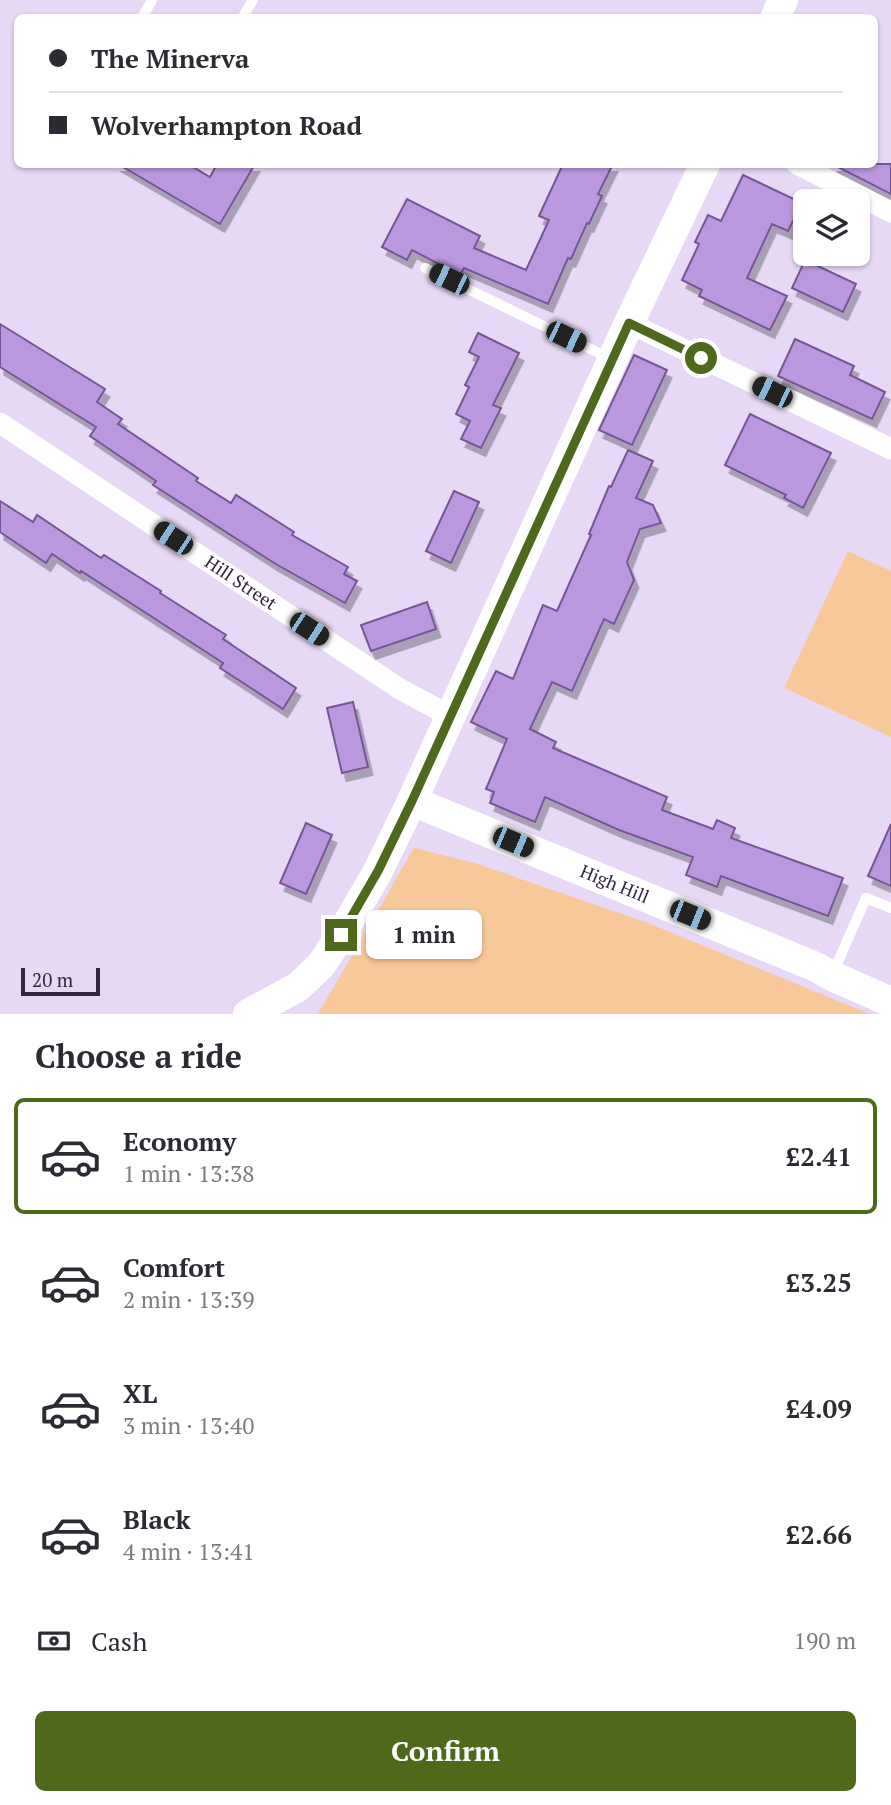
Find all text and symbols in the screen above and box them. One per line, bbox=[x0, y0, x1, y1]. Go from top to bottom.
text: The Minerva bbox=[91, 41, 249, 75]
text: Wolverhampton Road bbox=[91, 108, 362, 142]
map controls bbox=[793, 189, 870, 266]
button: layers bbox=[793, 189, 870, 266]
car bbox=[426, 260, 473, 298]
car bbox=[543, 318, 590, 356]
route start bbox=[685, 342, 717, 374]
car bbox=[749, 373, 796, 411]
car bbox=[150, 518, 197, 558]
street label: Hill Street bbox=[200, 550, 282, 615]
car bbox=[286, 609, 333, 649]
car bbox=[490, 824, 537, 860]
street label: High Hill bbox=[577, 858, 653, 908]
car bbox=[667, 897, 714, 933]
callout: 1 min bbox=[366, 911, 481, 960]
route end bbox=[325, 919, 357, 951]
text: 1 min bbox=[393, 919, 455, 950]
scale bar bbox=[21, 965, 100, 997]
text: 20 m bbox=[32, 967, 73, 992]
text: Choose a ride bbox=[35, 1035, 242, 1077]
text: Economy bbox=[123, 1124, 236, 1158]
icon: car bbox=[39, 1125, 102, 1188]
text: £2.41 bbox=[786, 1139, 852, 1173]
text: 1 min · 13:38 bbox=[123, 1158, 255, 1189]
text: Comfort bbox=[123, 1250, 225, 1284]
icon: car bbox=[39, 1251, 102, 1314]
text: £3.25 bbox=[786, 1265, 852, 1299]
text: 2 min · 13:39 bbox=[123, 1284, 255, 1315]
text: XL bbox=[123, 1376, 157, 1410]
icon: car bbox=[39, 1377, 102, 1440]
text: £4.09 bbox=[786, 1391, 852, 1425]
text: 3 min · 13:40 bbox=[123, 1410, 255, 1441]
text: Black bbox=[123, 1502, 191, 1536]
icon: car bbox=[39, 1503, 102, 1566]
text: £2.66 bbox=[786, 1517, 852, 1551]
text: 4 min · 13:41 bbox=[123, 1536, 255, 1567]
icon: cash bbox=[35, 1622, 73, 1660]
text: Cash bbox=[91, 1624, 147, 1658]
text: 190 m bbox=[794, 1625, 856, 1656]
button: Confirm bbox=[35, 1711, 856, 1791]

